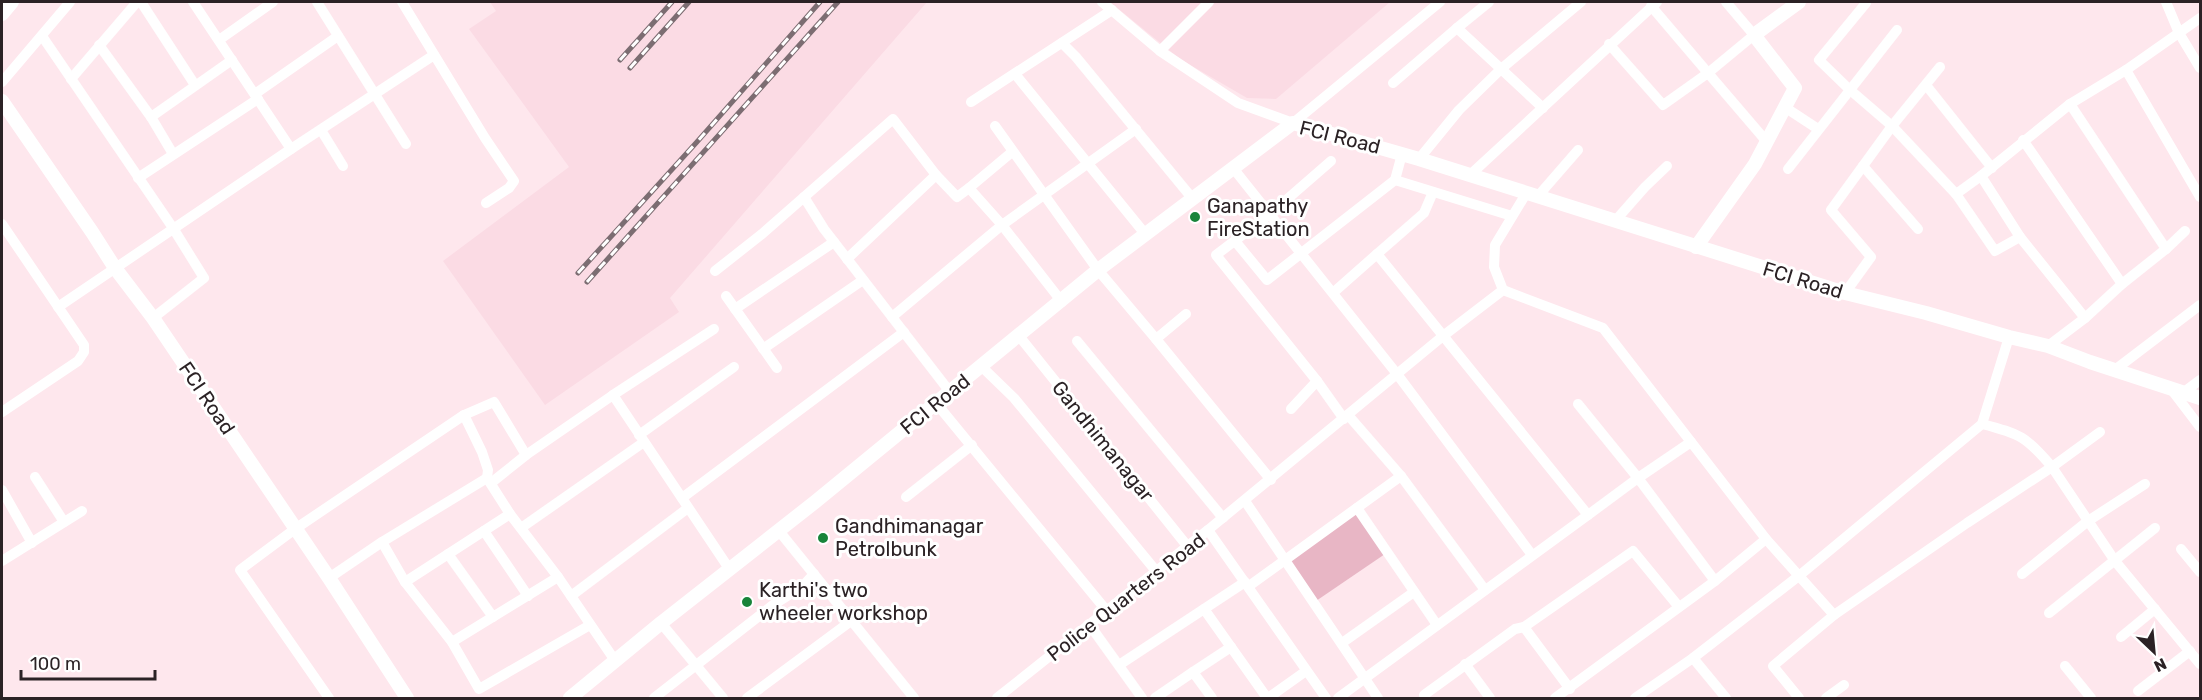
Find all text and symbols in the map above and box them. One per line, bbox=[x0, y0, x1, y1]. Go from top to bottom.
street label: FCI Road bbox=[1297, 115, 1383, 159]
place label: Ganapathy FireStation bbox=[1207, 194, 1310, 241]
marker: Ganapathy FireStation bbox=[1188, 210, 1202, 224]
street label: FCI Road bbox=[1760, 256, 1846, 304]
street label: FCI Road bbox=[174, 357, 240, 439]
street label: FCI Road bbox=[895, 369, 975, 439]
street label: Gandhimanagar bbox=[1047, 376, 1159, 506]
place label: Gandhimanagar Petrolbunk bbox=[835, 514, 984, 561]
street label: Police Quarters Road bbox=[1042, 528, 1210, 666]
marker: Gandhimanagar Petrolbunk bbox=[816, 531, 830, 545]
place label: Karthi's two wheeler workshop bbox=[759, 578, 928, 625]
marker: Karthi's two wheeler workshop bbox=[740, 595, 754, 609]
north arrow bbox=[2124, 622, 2184, 682]
scale bar bbox=[21, 643, 154, 681]
text: 100 m bbox=[30, 653, 81, 675]
text: N bbox=[2151, 654, 2170, 676]

